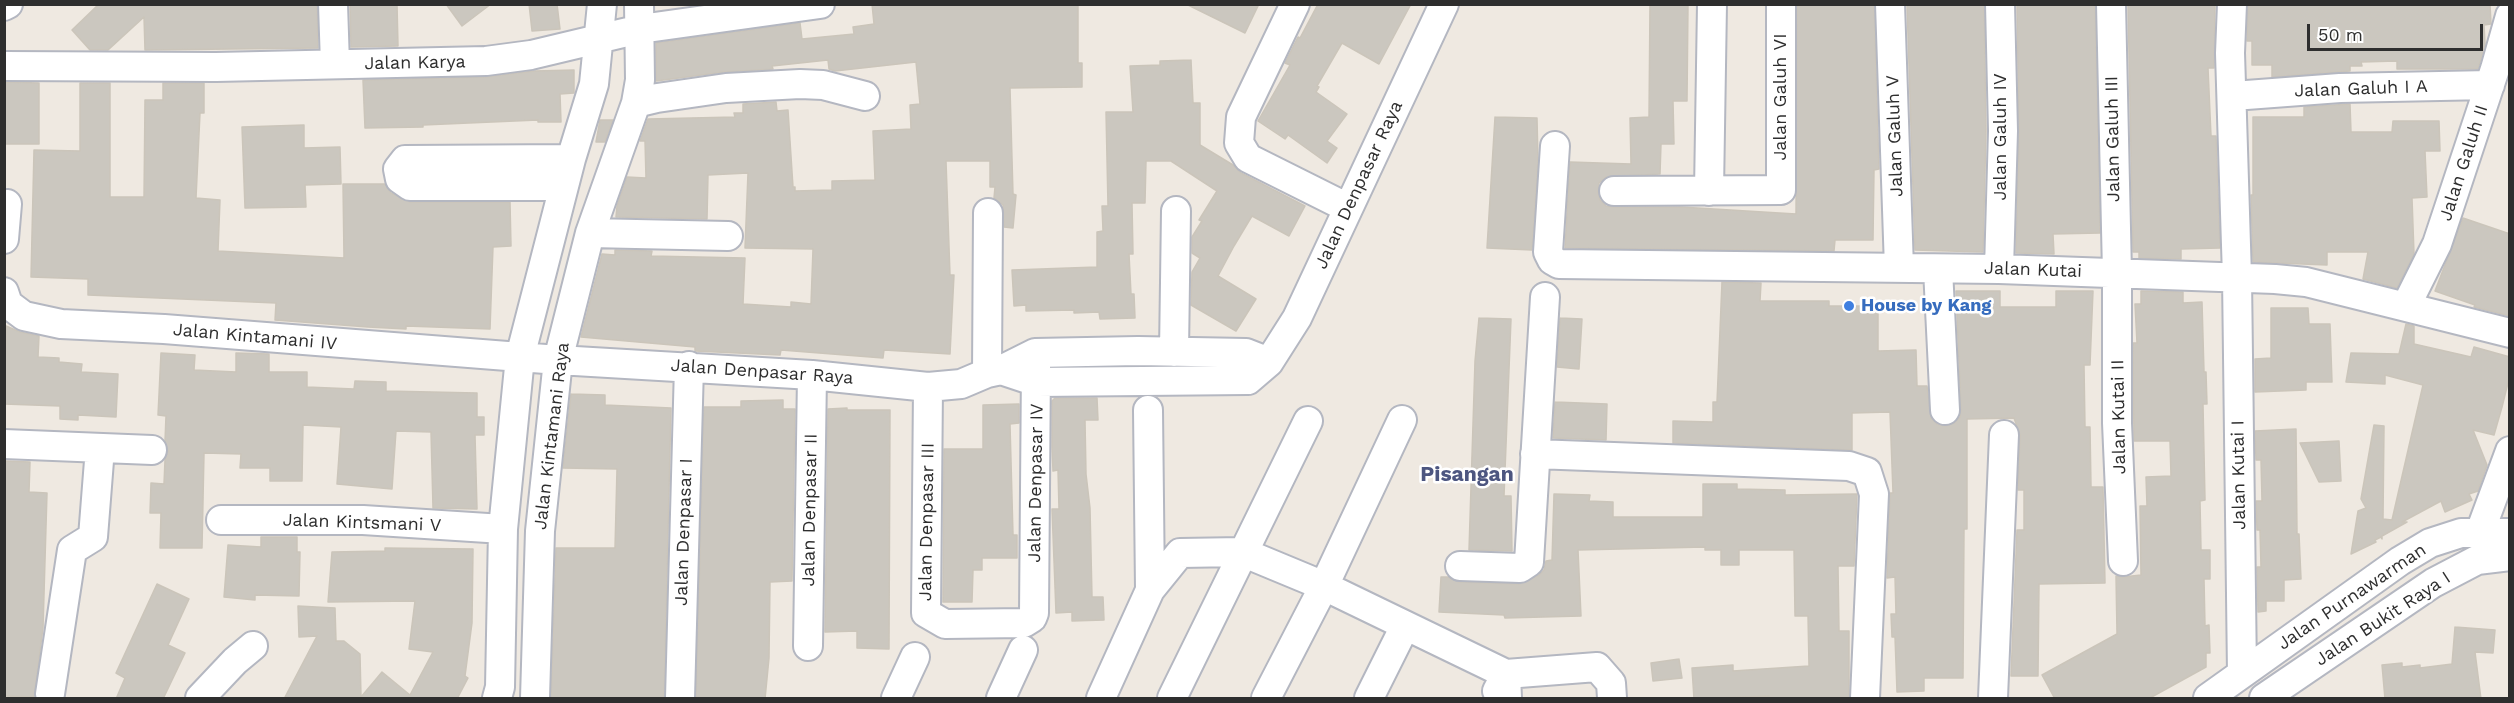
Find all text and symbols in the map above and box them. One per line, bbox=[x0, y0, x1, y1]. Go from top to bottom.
scale bar bbox=[2310, 12, 2486, 50]
text: 50 m bbox=[2318, 24, 2363, 45]
street label: Jalan Galuh VI bbox=[1770, 33, 1792, 161]
street label: Jalan Karya bbox=[364, 51, 466, 75]
street label: Jalan Galuh IV bbox=[1990, 73, 2012, 201]
street label: Jalan Galuh V bbox=[1882, 75, 1908, 197]
street label: Jalan Galuh III bbox=[2101, 76, 2125, 202]
street label: Jalan Galuh I A bbox=[2294, 76, 2428, 102]
street label: Jalan Denpasar Raya bbox=[1311, 97, 1407, 273]
street label: Jalan Galuh II bbox=[2435, 102, 2493, 224]
street label: Jalan Kutai bbox=[1984, 257, 2082, 283]
place label: House by Kang bbox=[1861, 295, 1991, 317]
marker: House by Kang bbox=[1842, 299, 1856, 313]
street label: Jalan Kintamani IV bbox=[172, 319, 338, 355]
street label: Jalan Kintamani Raya bbox=[530, 341, 574, 531]
street label: Jalan Denpasar Raya bbox=[670, 355, 854, 389]
street label: Jalan Kutai II bbox=[2107, 359, 2131, 475]
street label: Jalan Denpasar IV bbox=[1024, 403, 1048, 563]
street label: Jalan Kutai I bbox=[2227, 420, 2251, 530]
street label: Jalan Denpasar II bbox=[798, 433, 822, 587]
street label: Jalan Denpasar III bbox=[915, 443, 939, 601]
street label: Jalan Denpasar I bbox=[671, 458, 697, 606]
district label: Pisangan bbox=[1420, 462, 1514, 488]
street label: Jalan Kintsmani V bbox=[282, 509, 442, 537]
street label: Jalan Purnawarman bbox=[2274, 539, 2430, 655]
street label: Jalan Bukit Raya I bbox=[2311, 567, 2455, 671]

